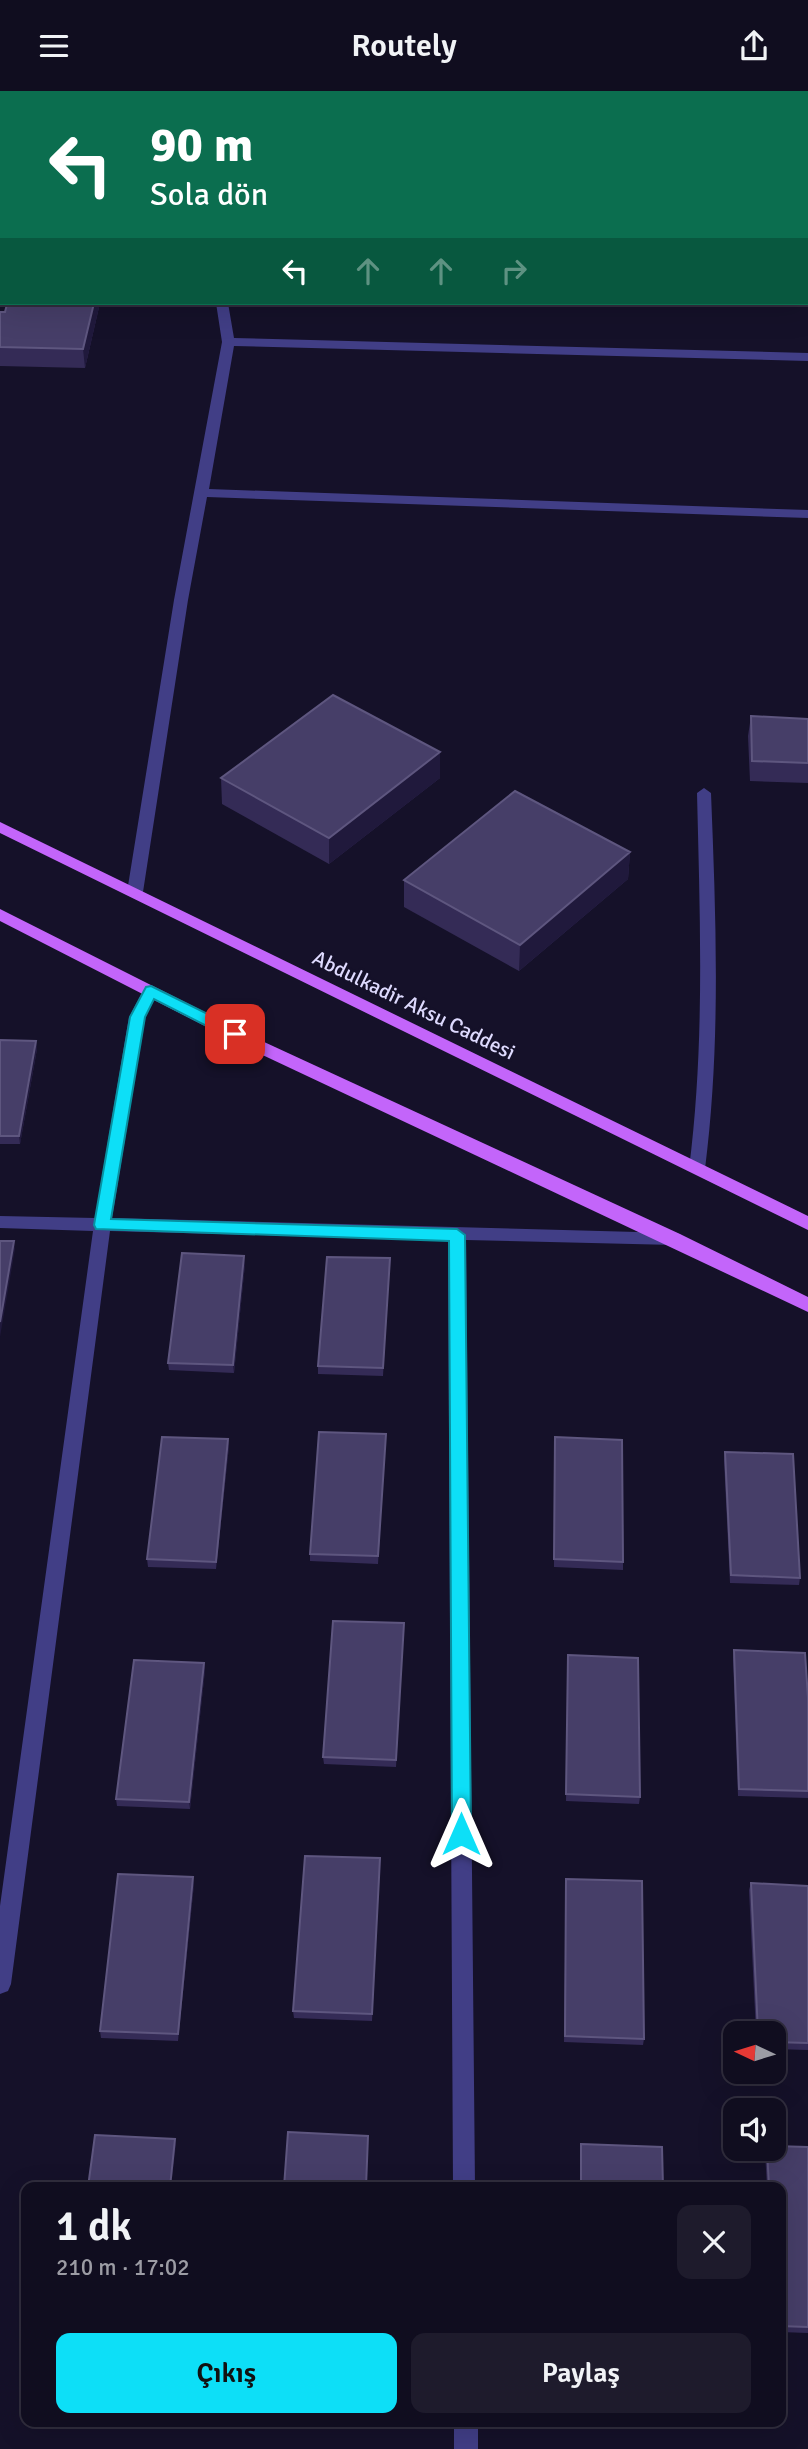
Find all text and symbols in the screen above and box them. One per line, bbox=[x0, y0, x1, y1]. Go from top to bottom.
text: Routely bbox=[351, 26, 457, 65]
icon: menu bbox=[35, 27, 73, 65]
icon: share bbox=[735, 27, 773, 65]
text: 90 m bbox=[150, 115, 253, 175]
icon: left bbox=[35, 119, 126, 210]
text: Sola dön bbox=[150, 175, 268, 214]
icon: left bbox=[276, 252, 314, 290]
icon: ahead bbox=[349, 252, 387, 290]
icon: ahead bbox=[422, 252, 460, 290]
icon: right bbox=[495, 252, 533, 290]
street label: Abdulkadir Aksu Caddesi bbox=[308, 945, 520, 1065]
pin bbox=[205, 1004, 265, 1064]
icon: arrive bbox=[216, 1015, 254, 1053]
position arrow bbox=[424, 1797, 498, 1871]
north arrow bbox=[723, 2021, 786, 2084]
map controls bbox=[723, 2021, 786, 2161]
button: sound bbox=[723, 2098, 786, 2161]
text: 1 dk bbox=[56, 2201, 132, 2252]
button: close bbox=[677, 2205, 751, 2279]
text: 210 m · 17:02 bbox=[56, 2253, 190, 2282]
button: Çıkış bbox=[56, 2333, 397, 2413]
button: Paylaş bbox=[411, 2333, 751, 2413]

